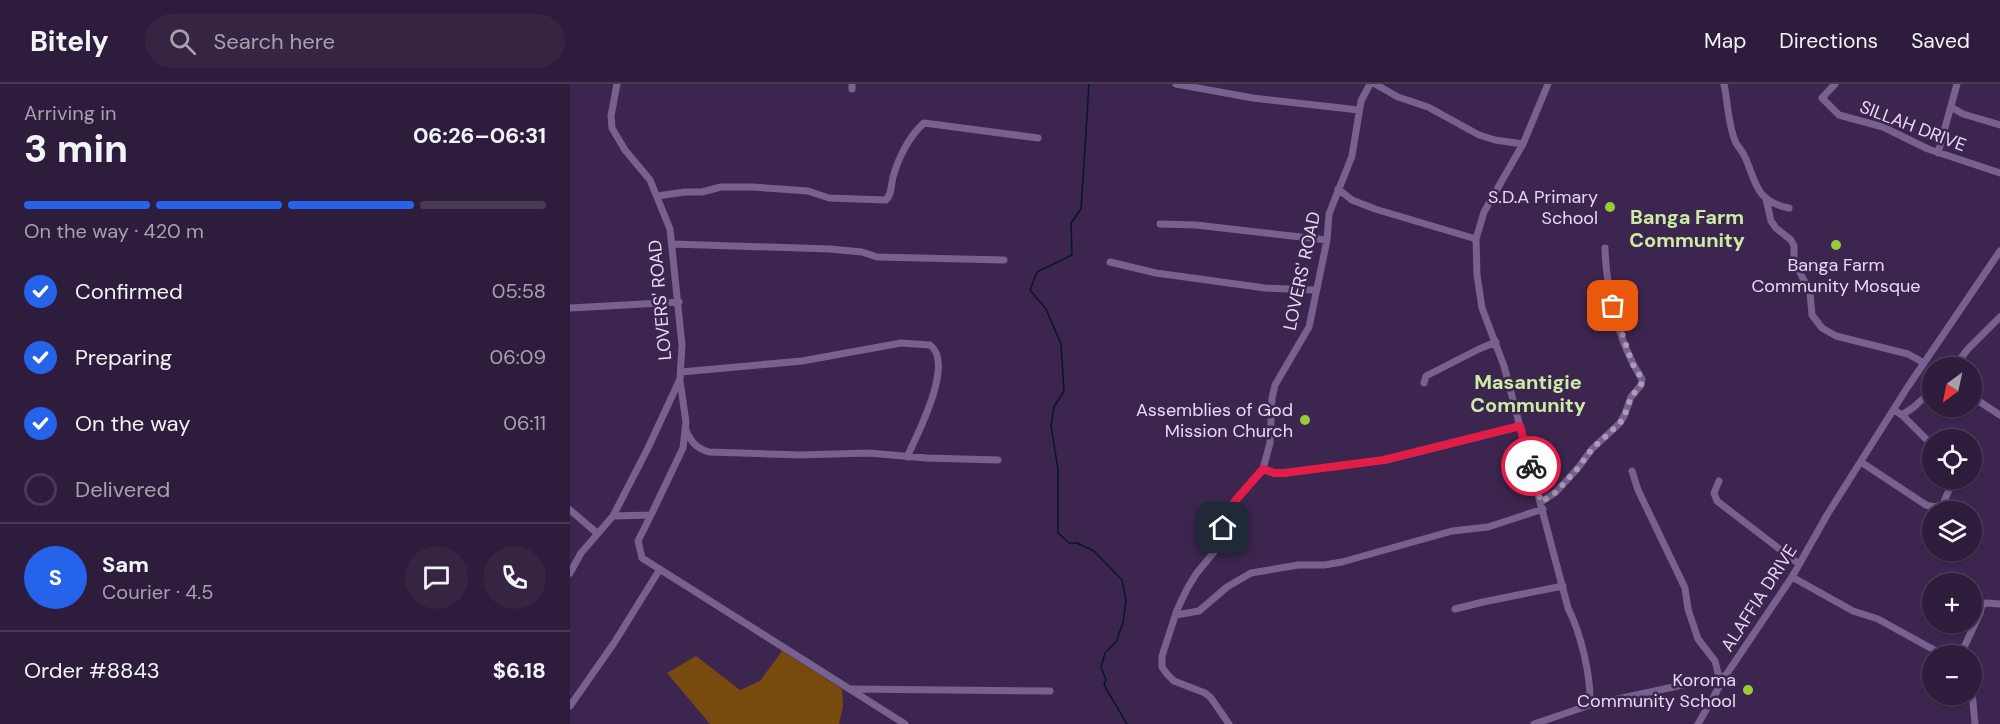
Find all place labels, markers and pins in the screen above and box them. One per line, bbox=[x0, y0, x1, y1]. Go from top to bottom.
place label: S.D.A Primary School bbox=[1488, 185, 1598, 230]
marker: S.D.A Primary School bbox=[1603, 200, 1617, 214]
marker: Banga Farm Community Mosque bbox=[1829, 238, 1843, 252]
place label: Banga Farm Community Mosque bbox=[1751, 253, 1921, 298]
pin bbox=[1587, 280, 1638, 331]
place label: Assemblies of God Mission Church bbox=[1136, 398, 1293, 443]
marker: Assemblies of God Mission Church bbox=[1298, 413, 1312, 427]
pin bbox=[1197, 502, 1248, 553]
place label: Koroma Community School bbox=[1577, 668, 1736, 713]
marker: Koroma Community School bbox=[1741, 683, 1755, 697]

